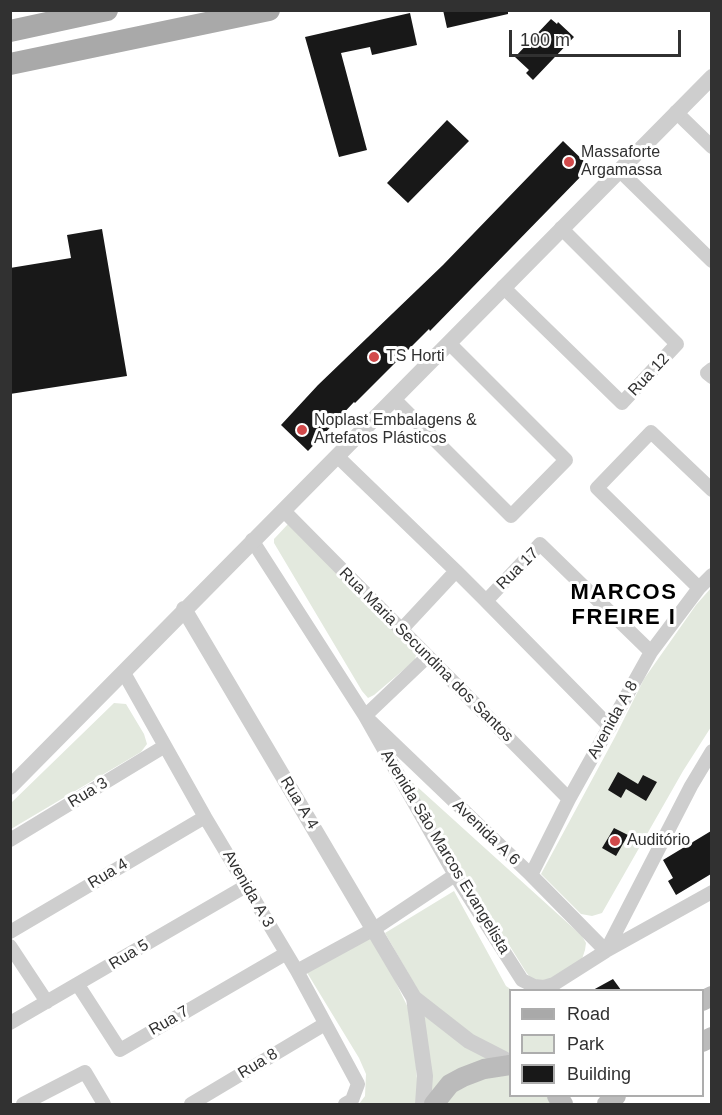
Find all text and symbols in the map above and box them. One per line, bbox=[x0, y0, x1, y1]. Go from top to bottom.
scale bar bbox=[512, 18, 684, 56]
text: 100 m bbox=[520, 30, 570, 50]
place label: Massaforte Argamassa bbox=[581, 143, 662, 181]
marker: Massaforte Argamassa bbox=[562, 155, 576, 169]
place label: TS Horti bbox=[386, 347, 445, 367]
marker: TS Horti bbox=[367, 350, 381, 364]
street label: Rua 12 bbox=[624, 350, 674, 400]
place label: Noplast Embalagens & Artefatos Plásticos bbox=[314, 411, 477, 449]
marker: Noplast Embalagens & Artefatos Plásticos bbox=[295, 423, 309, 437]
street label: Rua 17 bbox=[493, 544, 543, 594]
street label: Rua Maria Secundina dos Santos bbox=[335, 564, 517, 746]
district label: MARCOS FREIRE I bbox=[571, 580, 677, 632]
street label: Avenida A 8 bbox=[584, 678, 642, 762]
street label: Avenida São Marcos Evangelista bbox=[376, 747, 514, 957]
street label: Rua A 4 bbox=[276, 773, 322, 833]
street label: Rua 3 bbox=[65, 774, 111, 812]
street label: Avenida A 6 bbox=[448, 796, 524, 870]
place label: Auditório bbox=[627, 831, 690, 851]
marker: Auditório bbox=[608, 834, 622, 848]
street label: Avenida A 3 bbox=[218, 847, 278, 931]
street label: Rua 4 bbox=[85, 855, 131, 893]
street label: Rua 5 bbox=[106, 936, 152, 974]
legend bbox=[509, 989, 704, 1097]
street label: Rua 7 bbox=[146, 1002, 192, 1040]
text: Road bbox=[567, 1004, 610, 1024]
text: Park bbox=[567, 1034, 604, 1054]
street label: Rua 8 bbox=[235, 1045, 281, 1083]
text: Building bbox=[567, 1064, 631, 1084]

